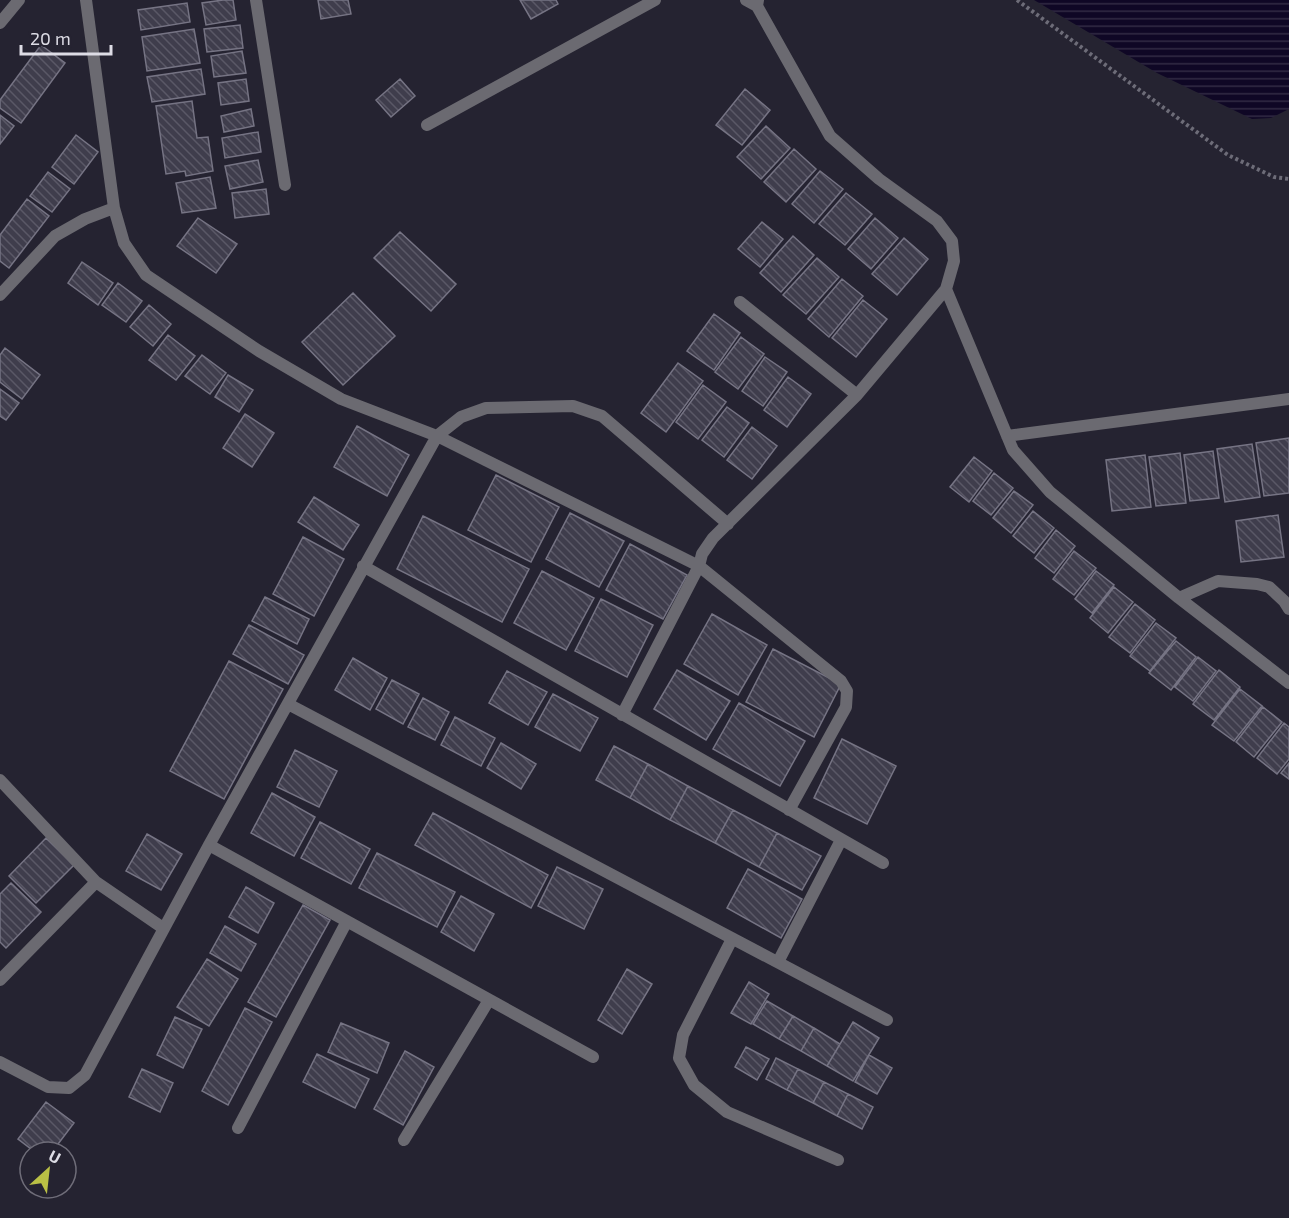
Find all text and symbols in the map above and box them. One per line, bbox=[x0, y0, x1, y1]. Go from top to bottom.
scale bar bbox=[21, 18, 111, 56]
text: 20 m bbox=[30, 27, 71, 49]
north arrow bbox=[18, 1140, 78, 1200]
text: U bbox=[46, 1145, 64, 1167]

